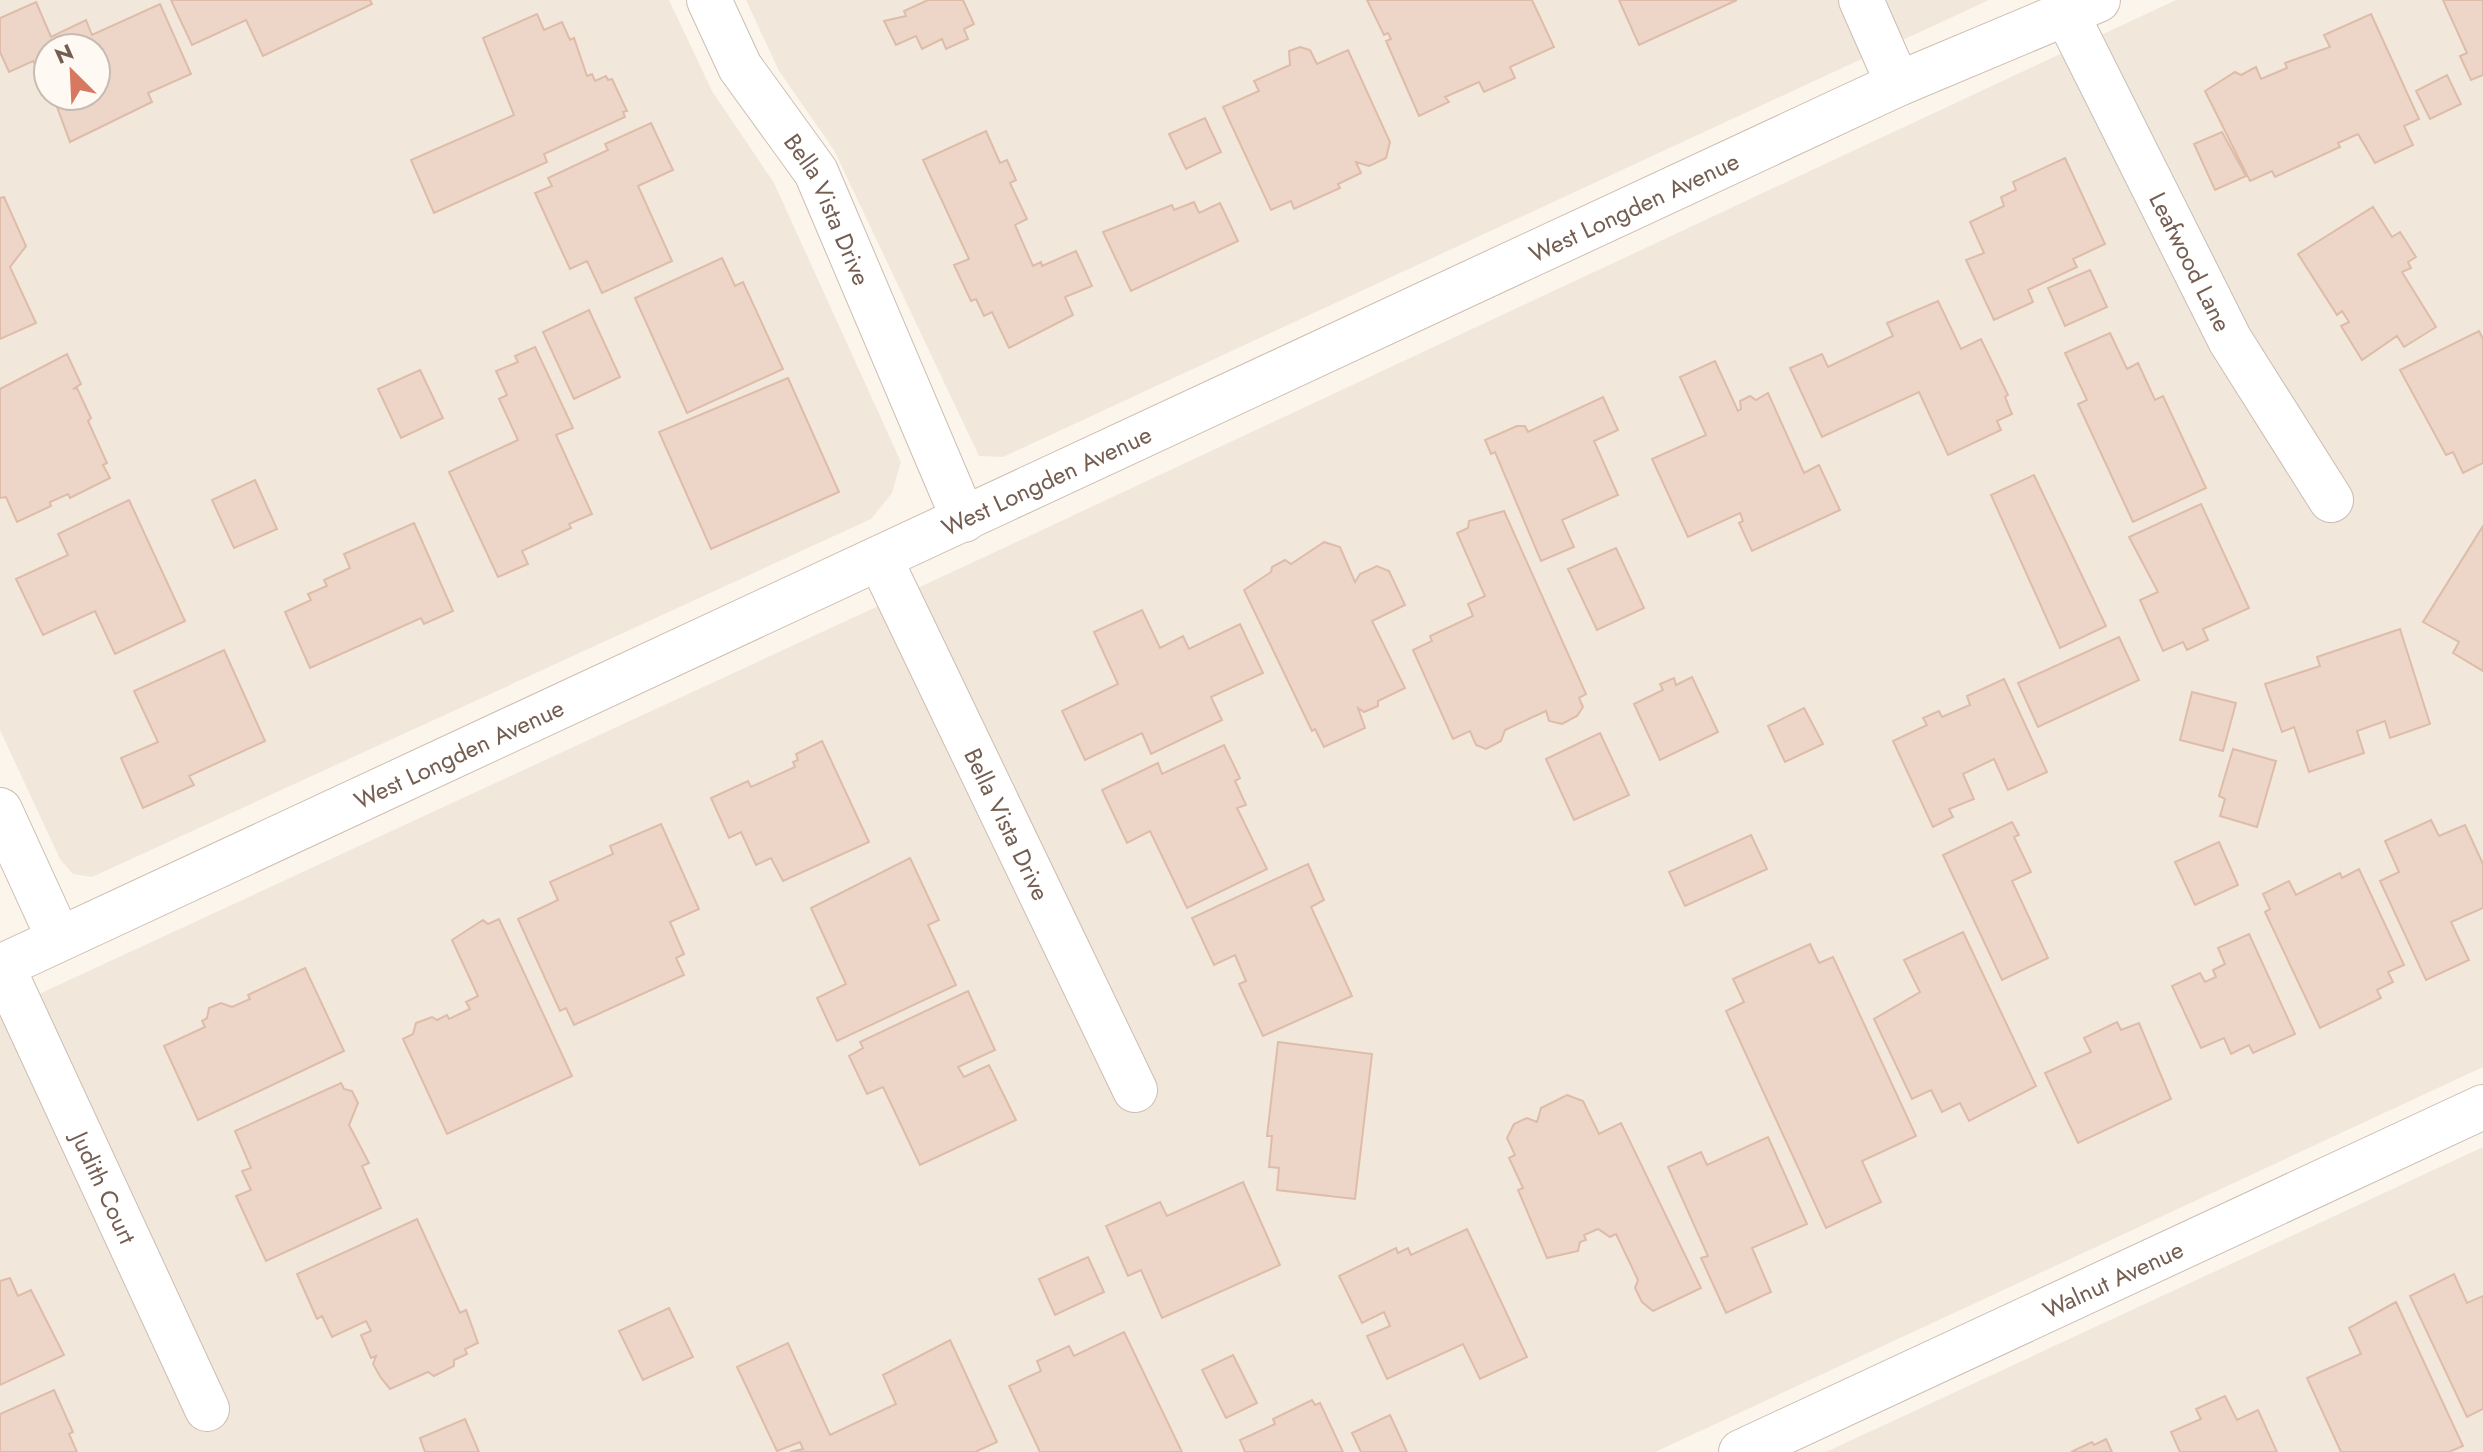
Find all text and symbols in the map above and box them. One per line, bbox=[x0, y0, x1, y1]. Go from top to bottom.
north arrow bbox=[32, 32, 112, 112]
text: N bbox=[49, 36, 78, 72]
street label: Bella Vista Drive bbox=[776, 126, 880, 290]
street label: West Longden Avenue bbox=[1523, 143, 1744, 271]
street label: Leafwood Lane bbox=[2141, 186, 2240, 338]
street label: West Longden Avenue bbox=[936, 416, 1157, 544]
street label: West Longden Avenue bbox=[348, 690, 569, 817]
street label: Bella Vista Drive bbox=[956, 742, 1059, 906]
street label: Judith Court bbox=[62, 1123, 146, 1249]
street label: Walnut Avenue bbox=[2037, 1231, 2189, 1327]

